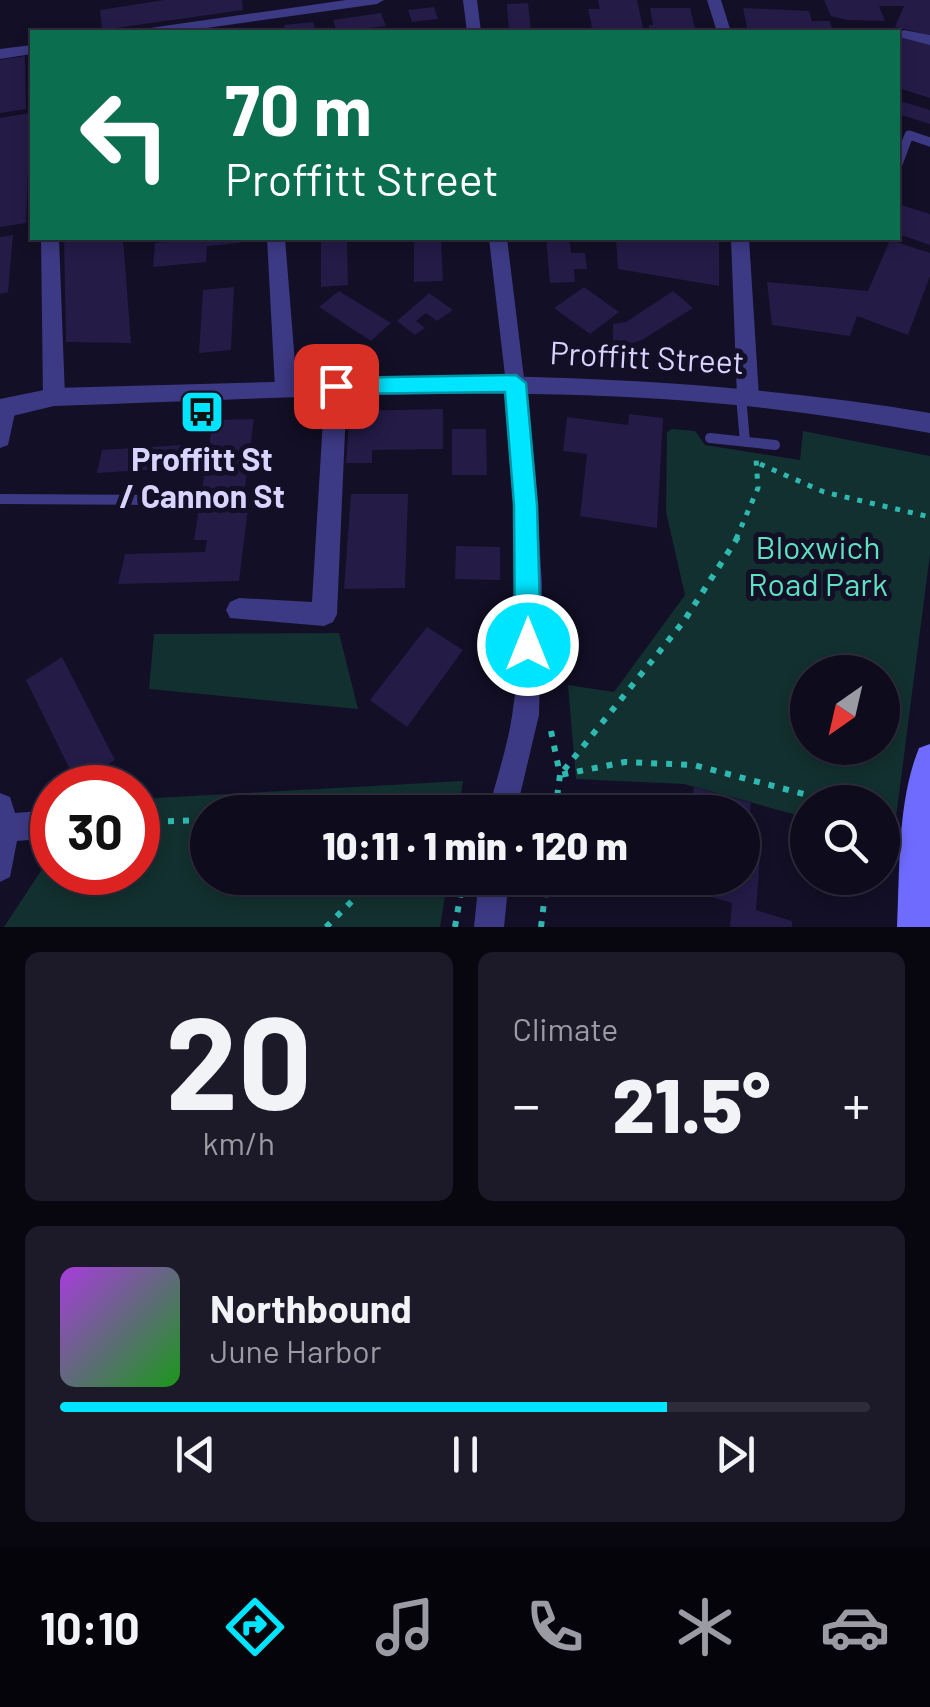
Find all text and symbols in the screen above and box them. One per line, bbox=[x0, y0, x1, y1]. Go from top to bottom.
text: 70 m bbox=[225, 66, 372, 150]
icon: left bbox=[60, 70, 190, 200]
text: Proffitt Street bbox=[225, 151, 499, 205]
street label: Proffitt Street bbox=[549, 332, 745, 380]
pin bbox=[294, 344, 379, 429]
icon: arrive bbox=[309, 359, 364, 414]
bus stop icon: Proffitt St / Cannon St bbox=[179, 389, 225, 435]
place label: Proffitt St / Cannon St bbox=[119, 439, 285, 514]
park label: Bloxwich Road Park bbox=[748, 527, 888, 602]
position arrow bbox=[476, 593, 580, 697]
north arrow bbox=[790, 655, 900, 765]
map controls bbox=[790, 655, 900, 895]
speed limit sign: 30 bbox=[30, 765, 160, 895]
button: search bbox=[790, 785, 900, 895]
text: 10:11 · 1 min · 120 m bbox=[322, 822, 628, 868]
text: 20 bbox=[165, 980, 312, 1136]
text: Climate bbox=[513, 1009, 618, 1047]
text: 21.5° bbox=[612, 1058, 770, 1148]
text: − bbox=[513, 1070, 540, 1136]
text: + bbox=[842, 1070, 870, 1136]
text: km/h bbox=[203, 1123, 275, 1161]
text: Northbound bbox=[210, 1285, 412, 1331]
text: June Harbor bbox=[210, 1331, 381, 1369]
icon: previous bbox=[168, 1427, 223, 1482]
icon: pause bbox=[438, 1427, 493, 1482]
icon: next bbox=[708, 1427, 763, 1482]
icon: directions bbox=[220, 1592, 290, 1662]
icon: music bbox=[370, 1592, 440, 1662]
icon: phone bbox=[520, 1592, 590, 1662]
icon: climate bbox=[670, 1592, 740, 1662]
icon: car bbox=[820, 1592, 890, 1662]
text: 10:10 bbox=[40, 1600, 140, 1654]

